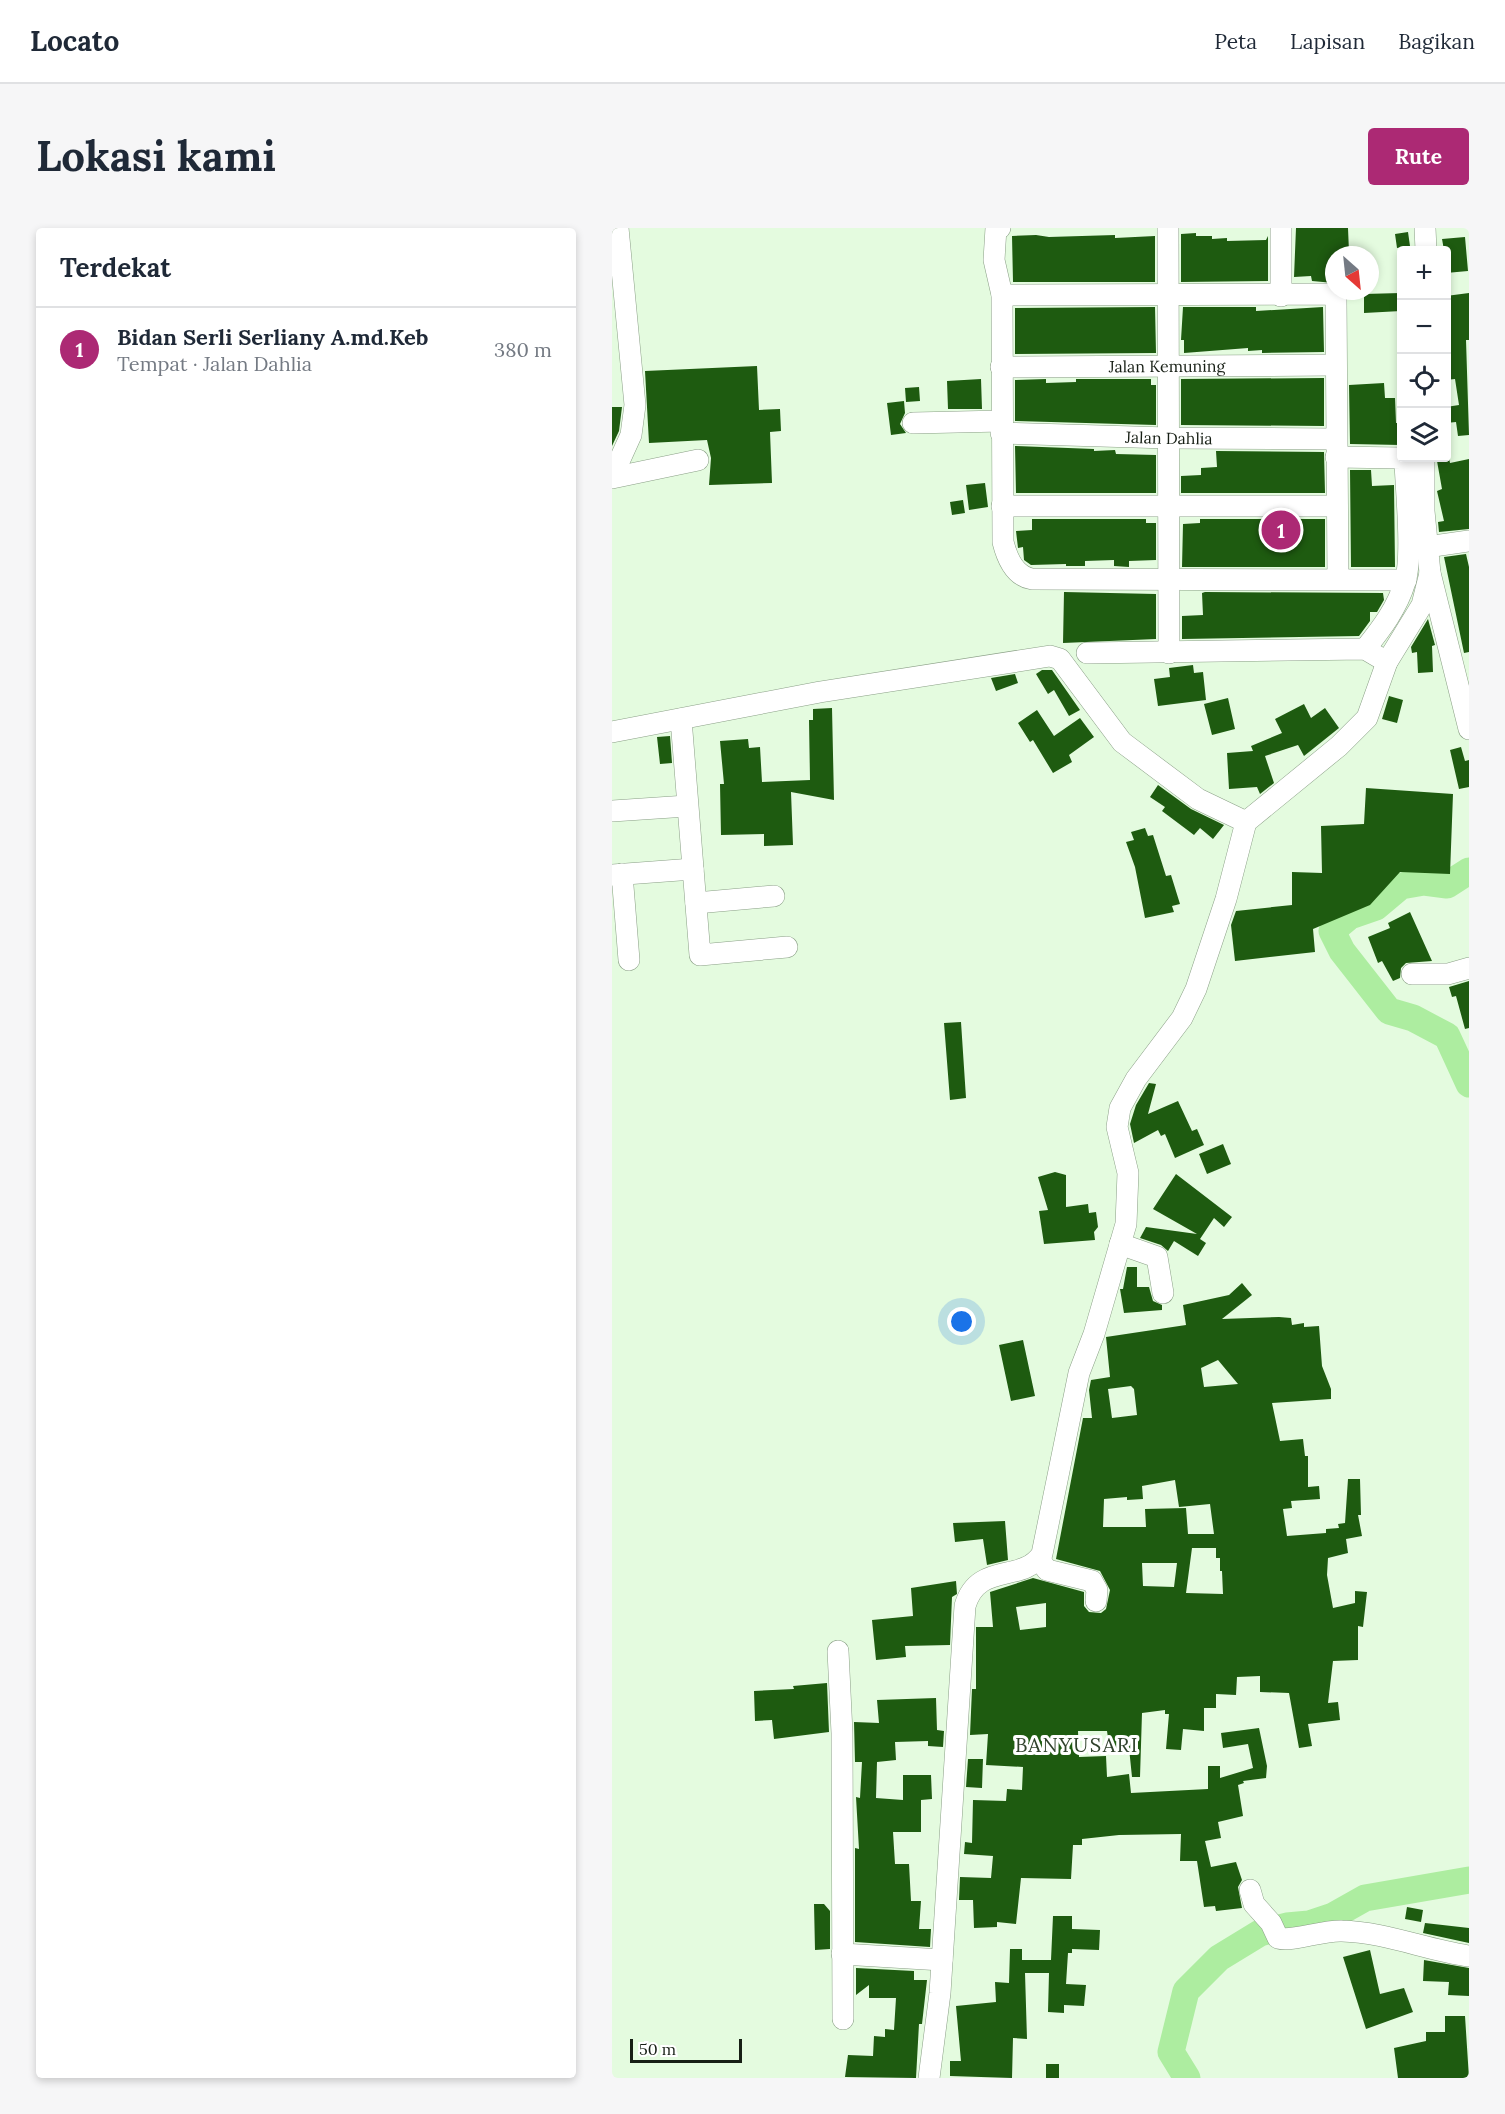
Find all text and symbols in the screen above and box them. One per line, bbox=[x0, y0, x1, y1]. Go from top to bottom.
text: Locato bbox=[30, 23, 119, 59]
text: Peta bbox=[1214, 28, 1257, 55]
text: Lapisan bbox=[1290, 28, 1365, 55]
text: Bagikan bbox=[1398, 28, 1475, 55]
button: Rute bbox=[1368, 128, 1469, 185]
text: Lokasi kami bbox=[36, 129, 276, 183]
north arrow bbox=[1325, 246, 1379, 300]
map controls bbox=[1397, 246, 1451, 462]
button: + bbox=[1397, 246, 1451, 300]
text: Terdekat bbox=[60, 251, 171, 284]
button: − bbox=[1397, 300, 1451, 354]
text: Bidan Serli Serliany A.md.Keb bbox=[117, 323, 428, 351]
text: 1 bbox=[75, 337, 84, 362]
text: 380 m bbox=[494, 337, 552, 362]
text: Tempat · Jalan Dahlia bbox=[117, 351, 312, 376]
button: locate bbox=[1397, 354, 1451, 408]
street label: Jalan Kemuning bbox=[1108, 356, 1227, 376]
button: layers bbox=[1397, 408, 1451, 462]
street label: Jalan Dahlia bbox=[1124, 427, 1213, 448]
pin: 1 bbox=[1262, 508, 1300, 552]
your location bbox=[947, 1307, 976, 1336]
district label: BANYUSARI bbox=[1015, 1732, 1139, 1757]
scale bar bbox=[630, 2036, 742, 2064]
text: 50 m bbox=[639, 2039, 676, 2059]

